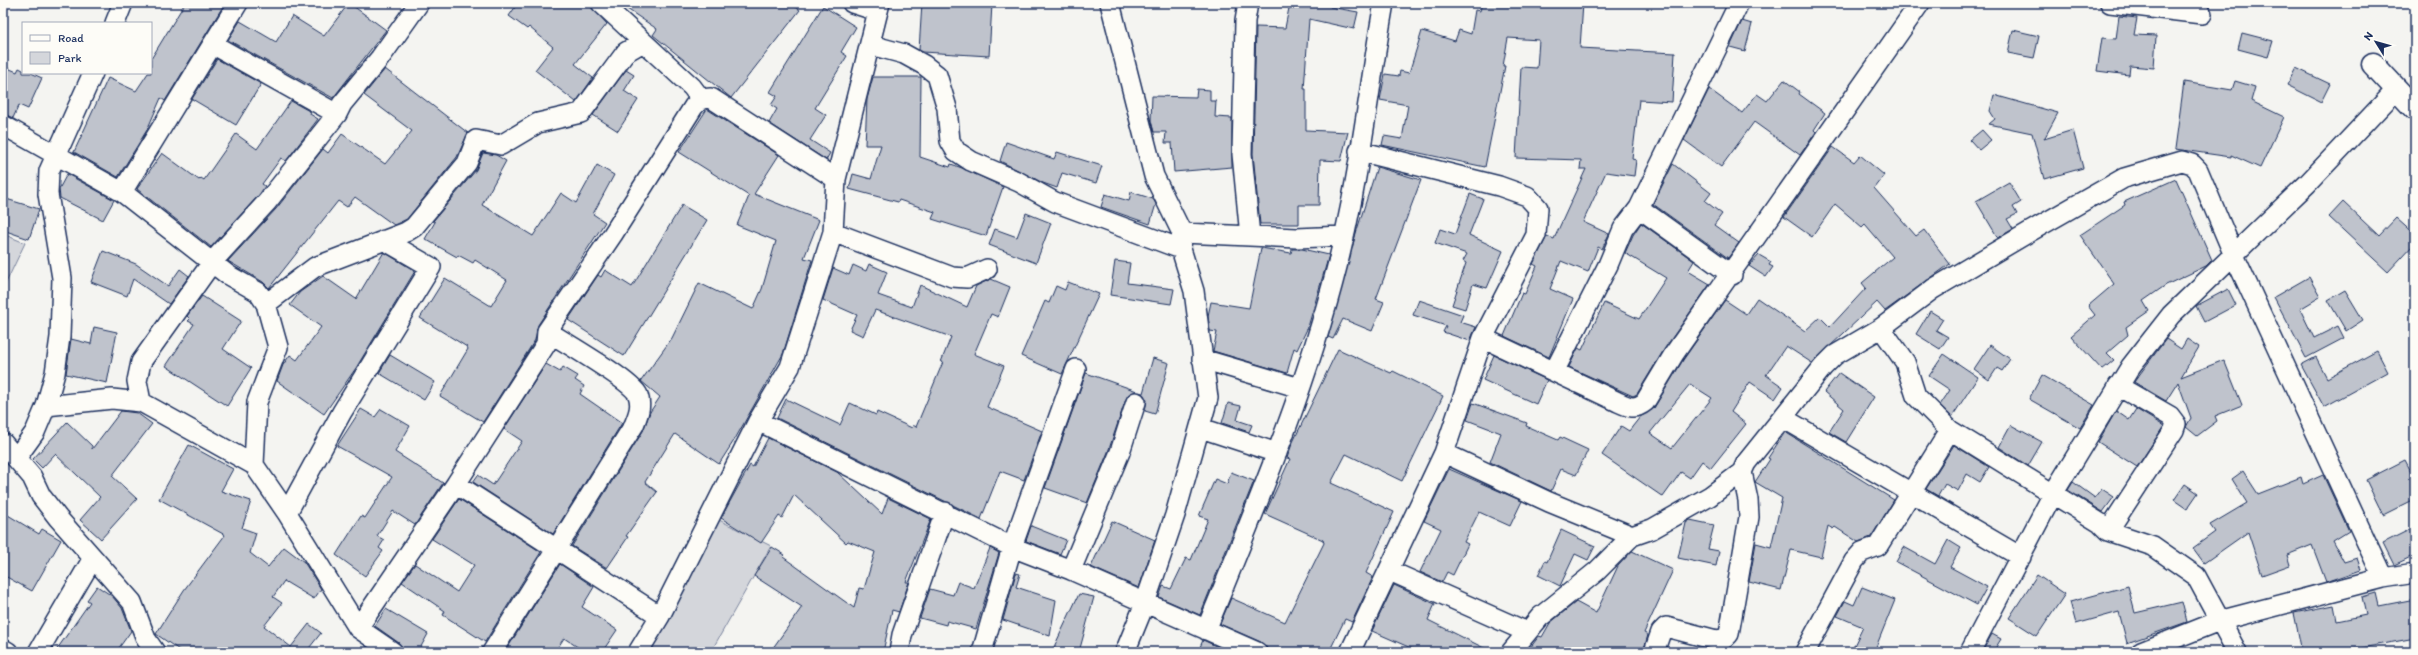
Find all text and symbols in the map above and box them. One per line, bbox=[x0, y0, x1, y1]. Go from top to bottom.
legend bbox=[22, 22, 152, 74]
north arrow bbox=[2356, 22, 2396, 62]
text: N bbox=[2361, 29, 2376, 43]
text: Road bbox=[58, 31, 84, 45]
text: Park bbox=[58, 51, 82, 65]

